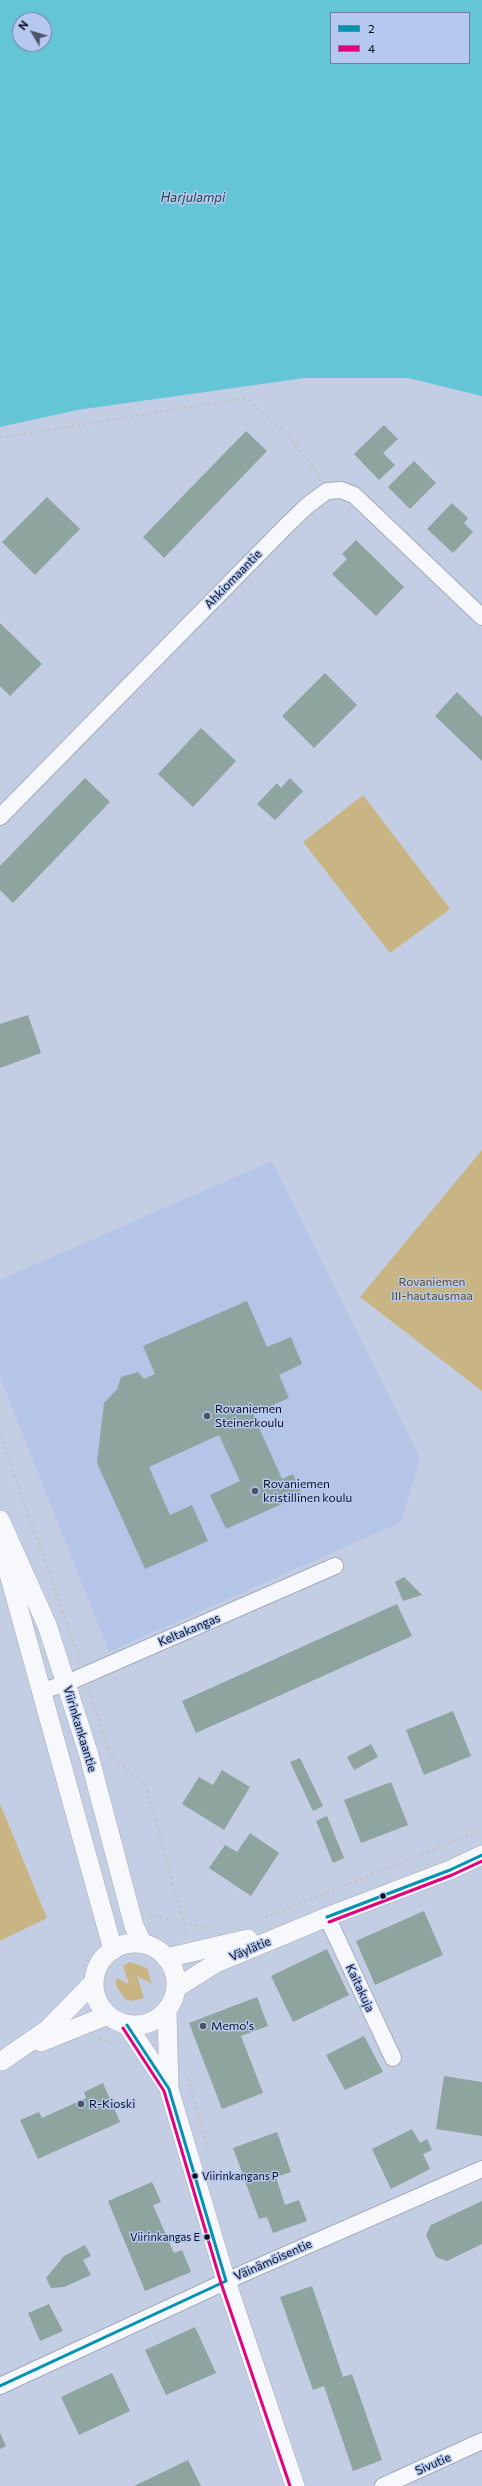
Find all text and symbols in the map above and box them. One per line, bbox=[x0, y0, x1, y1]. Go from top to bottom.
north arrow bbox=[12, 12, 52, 52]
legend bbox=[330, 12, 470, 64]
text: N bbox=[15, 18, 31, 32]
text: 2 bbox=[368, 21, 375, 35]
text: 4 bbox=[368, 41, 375, 55]
water label: Harjulampi bbox=[161, 190, 225, 206]
street label: Ahkiomaantie bbox=[201, 547, 265, 611]
park label: Rovaniemen III-hautausmaa bbox=[391, 1275, 473, 1303]
place label: Rovaniemen Steinerkoulu bbox=[215, 1402, 284, 1430]
marker: Rovaniemen Steinerkoulu bbox=[202, 1411, 212, 1421]
place label: Rovaniemen kristillinen koulu bbox=[263, 1477, 352, 1505]
marker: Rovaniemen kristillinen koulu bbox=[250, 1486, 260, 1496]
street label: Keltakangas bbox=[156, 1610, 222, 1650]
street label: Viirinkankaantie bbox=[60, 1684, 100, 1774]
unlabelled marker bbox=[378, 1891, 388, 1901]
street label: Väylätie bbox=[227, 1934, 273, 1964]
street label: Kaitakuja bbox=[343, 1962, 377, 2014]
place label: Memo's bbox=[211, 2019, 254, 2033]
marker: Memo's bbox=[198, 2021, 208, 2031]
place label: R-Kioski bbox=[89, 2097, 135, 2111]
marker: R-Kioski bbox=[76, 2099, 86, 2109]
place label: Viirinkangans P bbox=[202, 2169, 279, 2183]
marker: Viirinkangans P bbox=[190, 2171, 200, 2181]
place label: Viirinkangas E bbox=[130, 2230, 200, 2244]
marker: Viirinkangas E bbox=[202, 2232, 212, 2242]
street label: Väinämöisentie bbox=[232, 2236, 314, 2284]
street label: Sivutie bbox=[413, 2450, 453, 2478]

